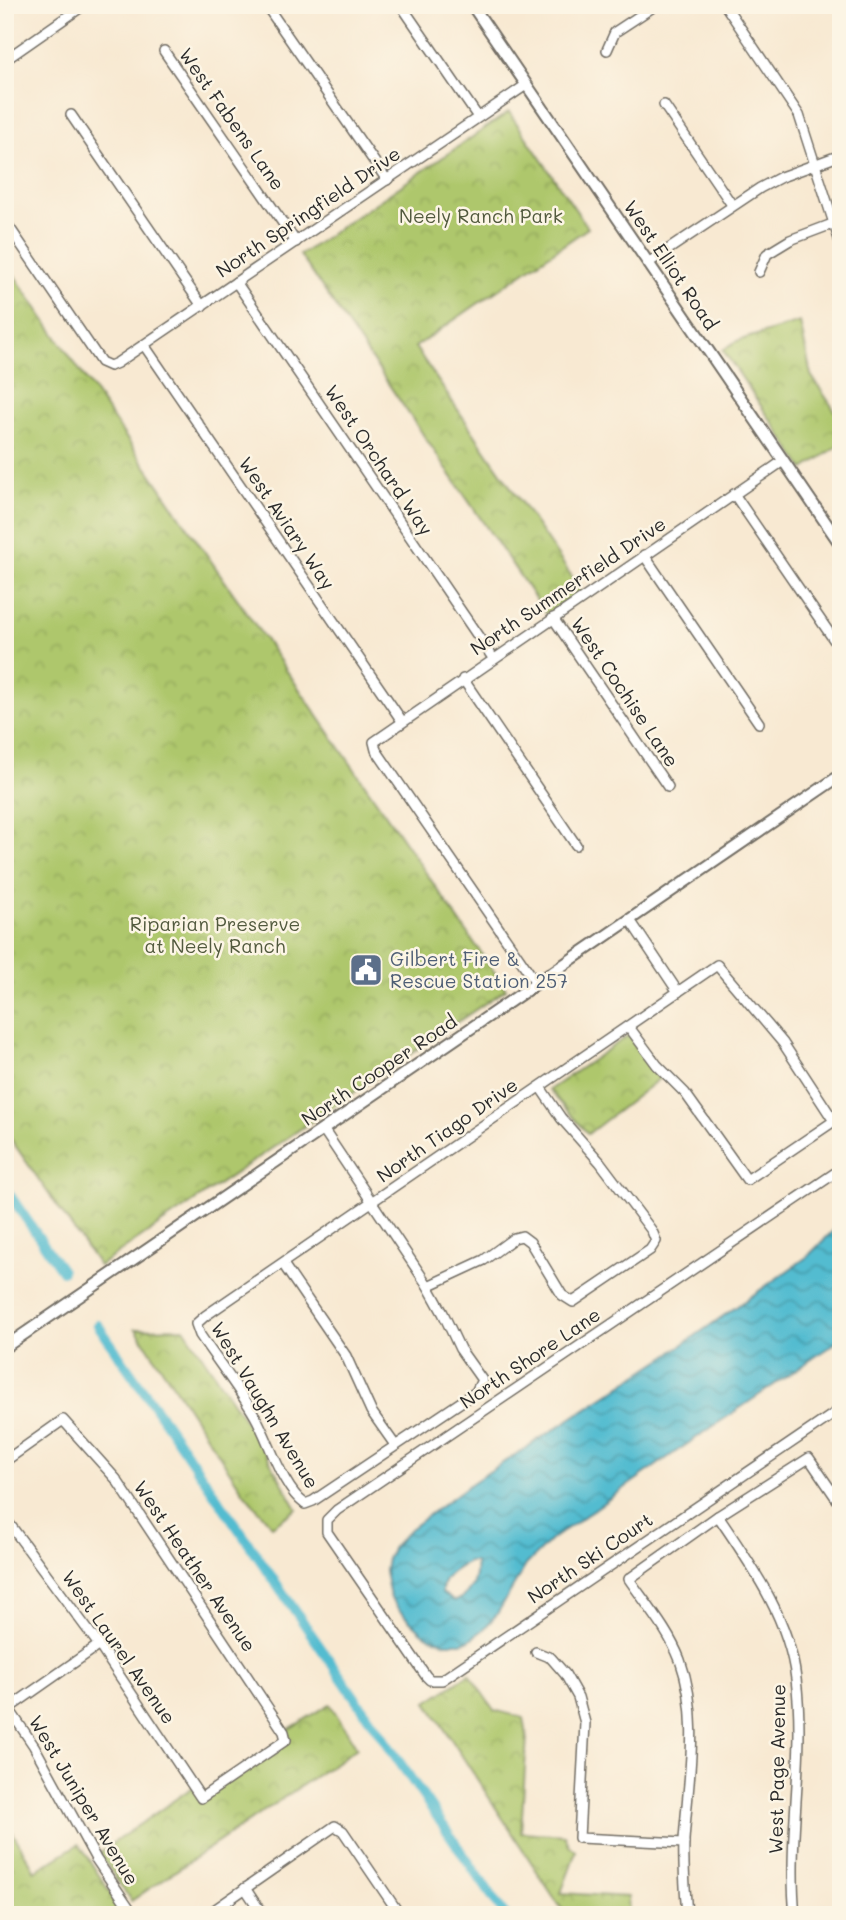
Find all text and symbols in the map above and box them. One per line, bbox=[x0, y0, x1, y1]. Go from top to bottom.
street label: West Fabens Lane bbox=[174, 43, 291, 195]
street label: North Springfield Drive bbox=[211, 140, 405, 283]
street label: West Elliot Road bbox=[619, 195, 724, 334]
park label: Neely Ranch Park bbox=[399, 203, 563, 228]
street label: West Orchard Way bbox=[320, 380, 439, 540]
street label: West Aviary Way bbox=[234, 451, 341, 594]
street label: North Summerfield Drive bbox=[465, 511, 670, 660]
street label: West Cochise Lane bbox=[566, 612, 685, 772]
park label: Riparian Preserve at Neely Ranch bbox=[130, 911, 300, 958]
place label: Gilbert Fire & Rescue Station 257 bbox=[390, 946, 568, 993]
public building icon: Gilbert Fire & Rescue Station 257 bbox=[347, 951, 385, 989]
street label: North Cooper Road bbox=[296, 1008, 461, 1131]
street label: North Tiago Drive bbox=[371, 1072, 522, 1188]
street label: North Shore Lane bbox=[455, 1301, 605, 1414]
street label: West Vaughn Avenue bbox=[206, 1317, 325, 1493]
street label: West Heather Avenue bbox=[129, 1475, 262, 1656]
street label: North Ski Court bbox=[522, 1506, 657, 1609]
street label: West Laurel Avenue bbox=[57, 1565, 182, 1729]
street label: West Page Avenue bbox=[763, 1684, 790, 1854]
street label: West Juniper Avenue bbox=[24, 1710, 145, 1889]

